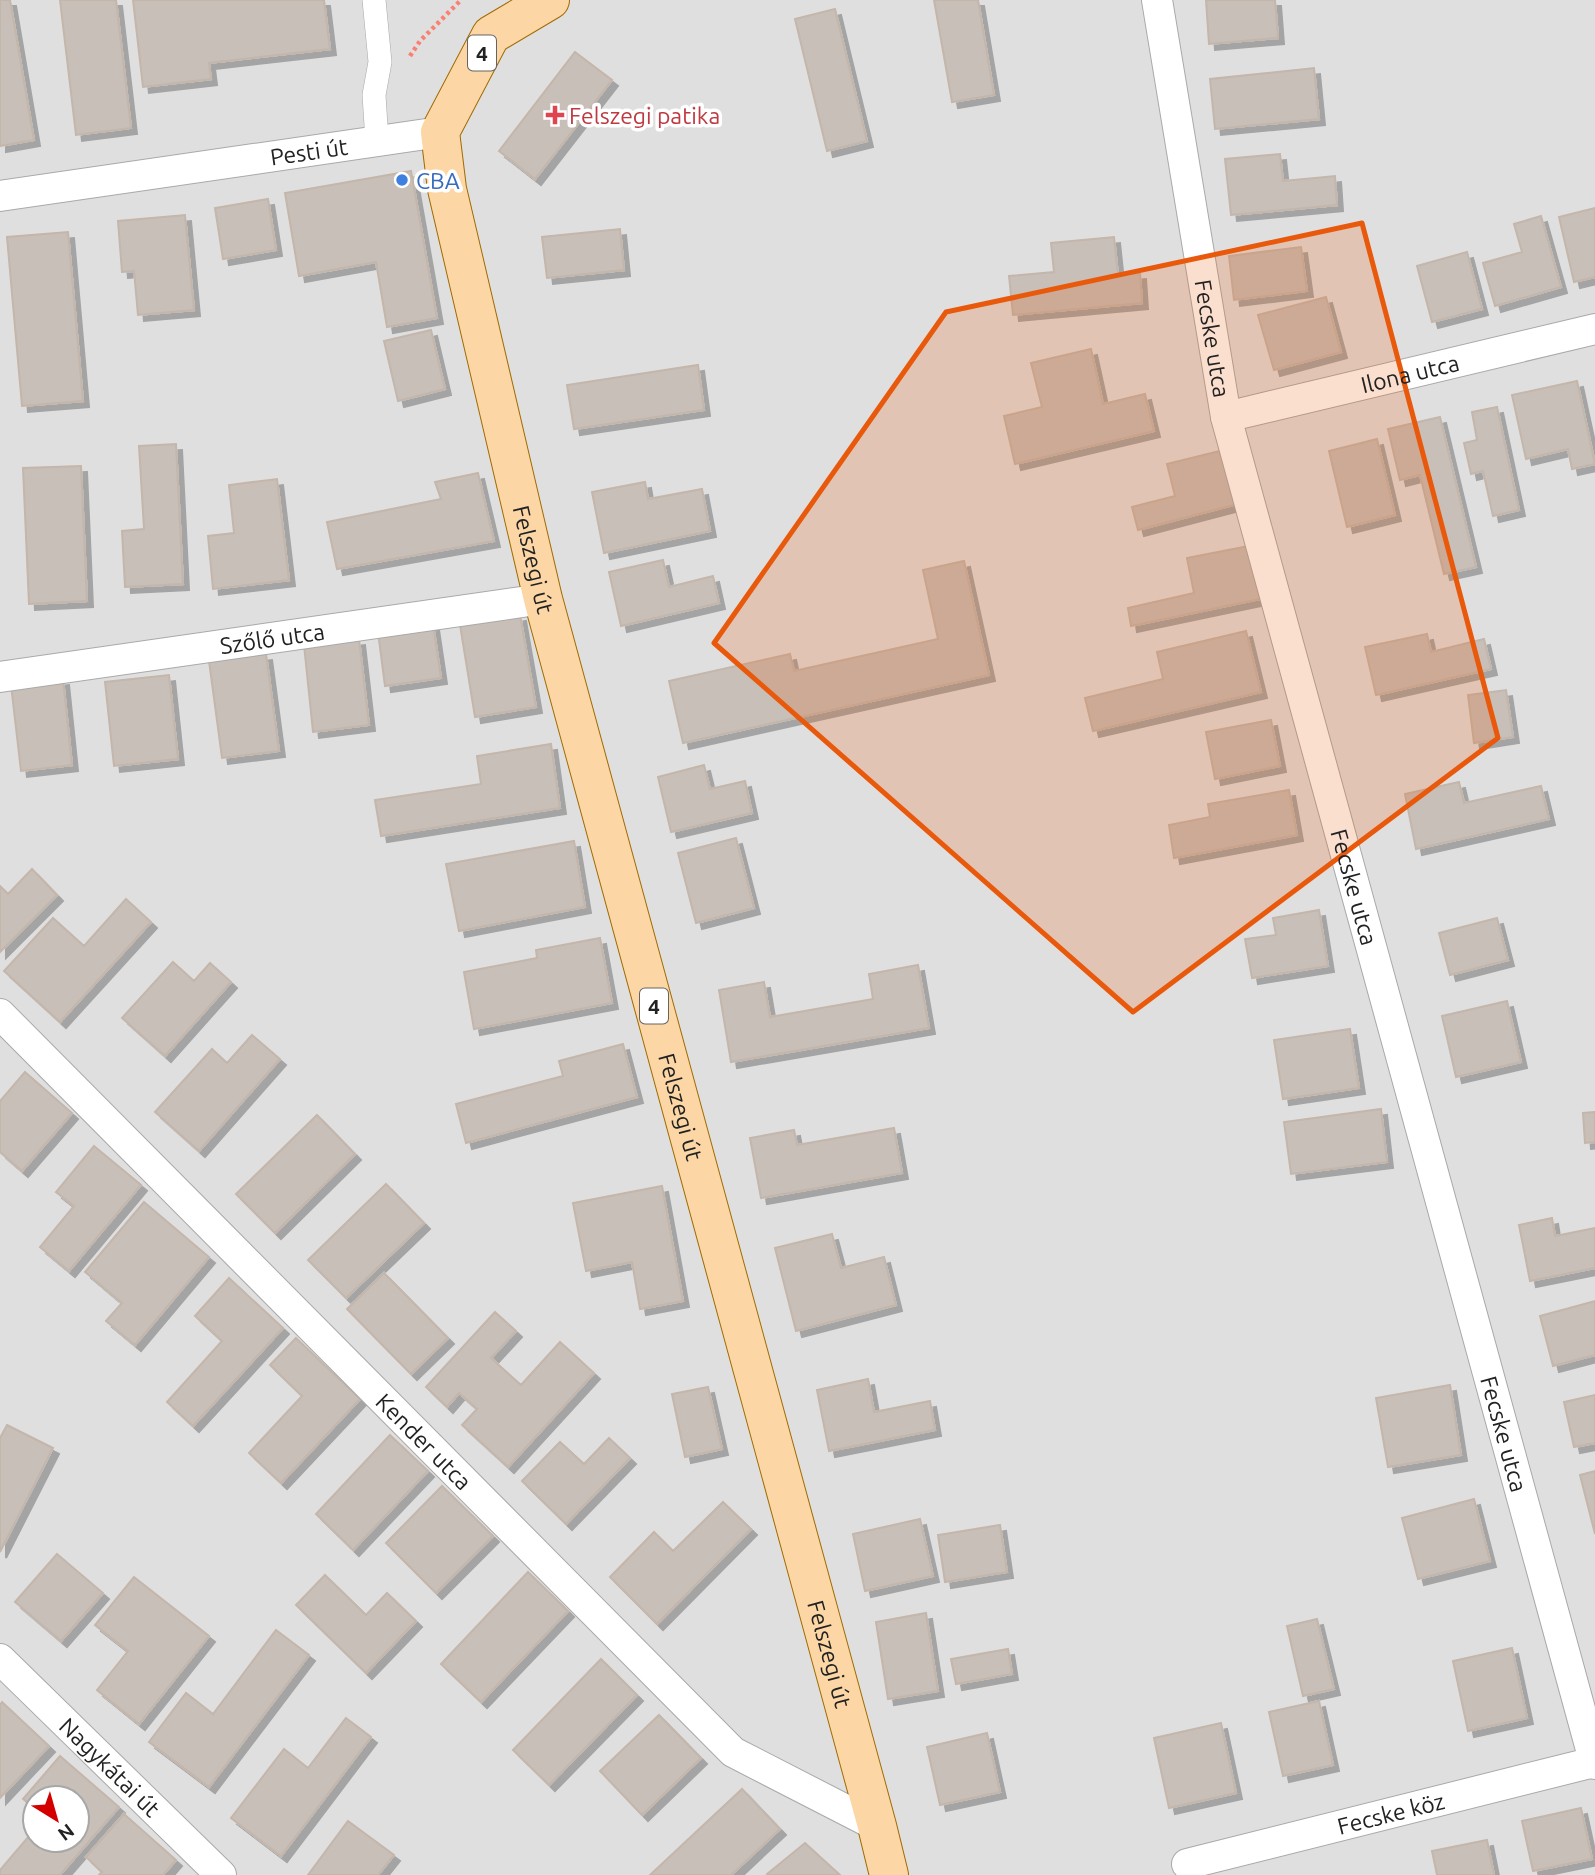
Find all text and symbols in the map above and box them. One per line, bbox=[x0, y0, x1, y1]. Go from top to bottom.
road number: 4 bbox=[468, 36, 496, 70]
place label: Felszegi patika bbox=[569, 103, 720, 128]
marker: Felszegi patika bbox=[547, 107, 563, 123]
street label: Pesti út bbox=[268, 133, 349, 169]
place label: CBA bbox=[416, 168, 460, 193]
marker: CBA bbox=[394, 172, 410, 188]
street label: Fecske utca bbox=[1191, 278, 1235, 399]
street label: Ilona utca bbox=[1358, 349, 1462, 397]
street label: Felszegi út bbox=[509, 503, 559, 616]
street label: Szőlő utca bbox=[218, 618, 326, 658]
street label: Fecske utca bbox=[1327, 826, 1383, 948]
road number: 4 bbox=[640, 988, 668, 1024]
street label: Felszegi út bbox=[655, 1050, 708, 1163]
street label: Fecske utca bbox=[1477, 1373, 1532, 1495]
street label: Kender utca bbox=[372, 1388, 477, 1494]
street label: Felszegi út bbox=[804, 1597, 857, 1710]
street label: Nagykátai út bbox=[55, 1712, 165, 1821]
north arrow bbox=[21, 1784, 91, 1854]
street label: Fecske köz bbox=[1334, 1787, 1447, 1838]
text: N bbox=[54, 1820, 79, 1846]

